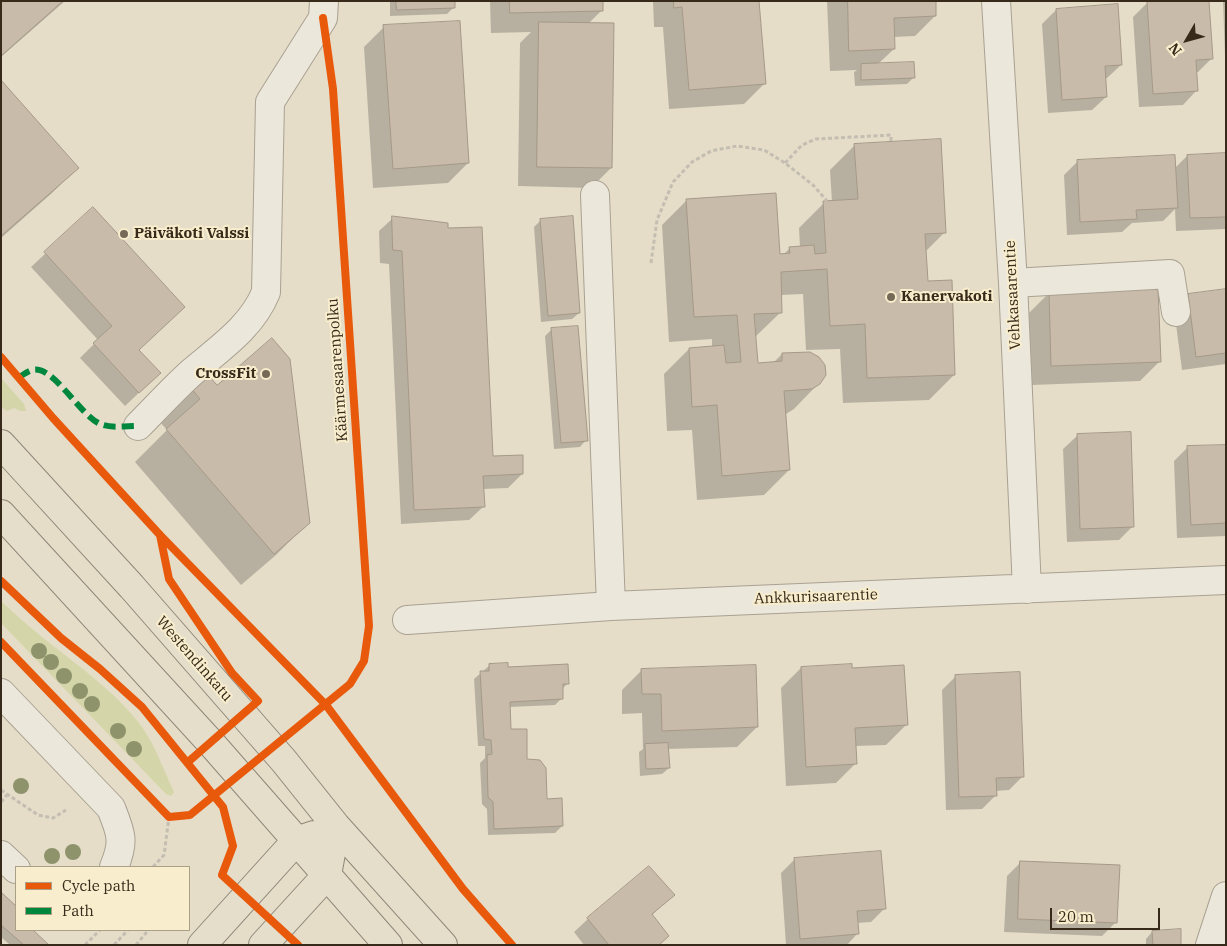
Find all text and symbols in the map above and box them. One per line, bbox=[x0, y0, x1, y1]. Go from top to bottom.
north arrow bbox=[1162, 15, 1212, 65]
text: N bbox=[1165, 39, 1186, 59]
place label: Päiväkoti Valssi bbox=[134, 225, 249, 243]
marker: Päiväkoti Valssi bbox=[118, 228, 130, 240]
street label: Vehkasaarentie bbox=[1001, 240, 1025, 350]
place label: Kanervakoti bbox=[901, 288, 993, 306]
marker: Kanervakoti bbox=[885, 291, 897, 303]
street label: Käärmesaarenpolku bbox=[324, 298, 352, 442]
place label: CrossFit bbox=[195, 365, 256, 383]
marker: CrossFit bbox=[260, 368, 272, 380]
street label: Ankkurisaarentie bbox=[754, 586, 878, 608]
street label: Westendinkatu bbox=[152, 613, 236, 705]
legend bbox=[15, 866, 190, 931]
text: Cycle path bbox=[62, 876, 135, 895]
scale bar bbox=[1052, 898, 1162, 930]
text: Path bbox=[62, 901, 94, 920]
text: 20 m bbox=[1058, 907, 1094, 926]

